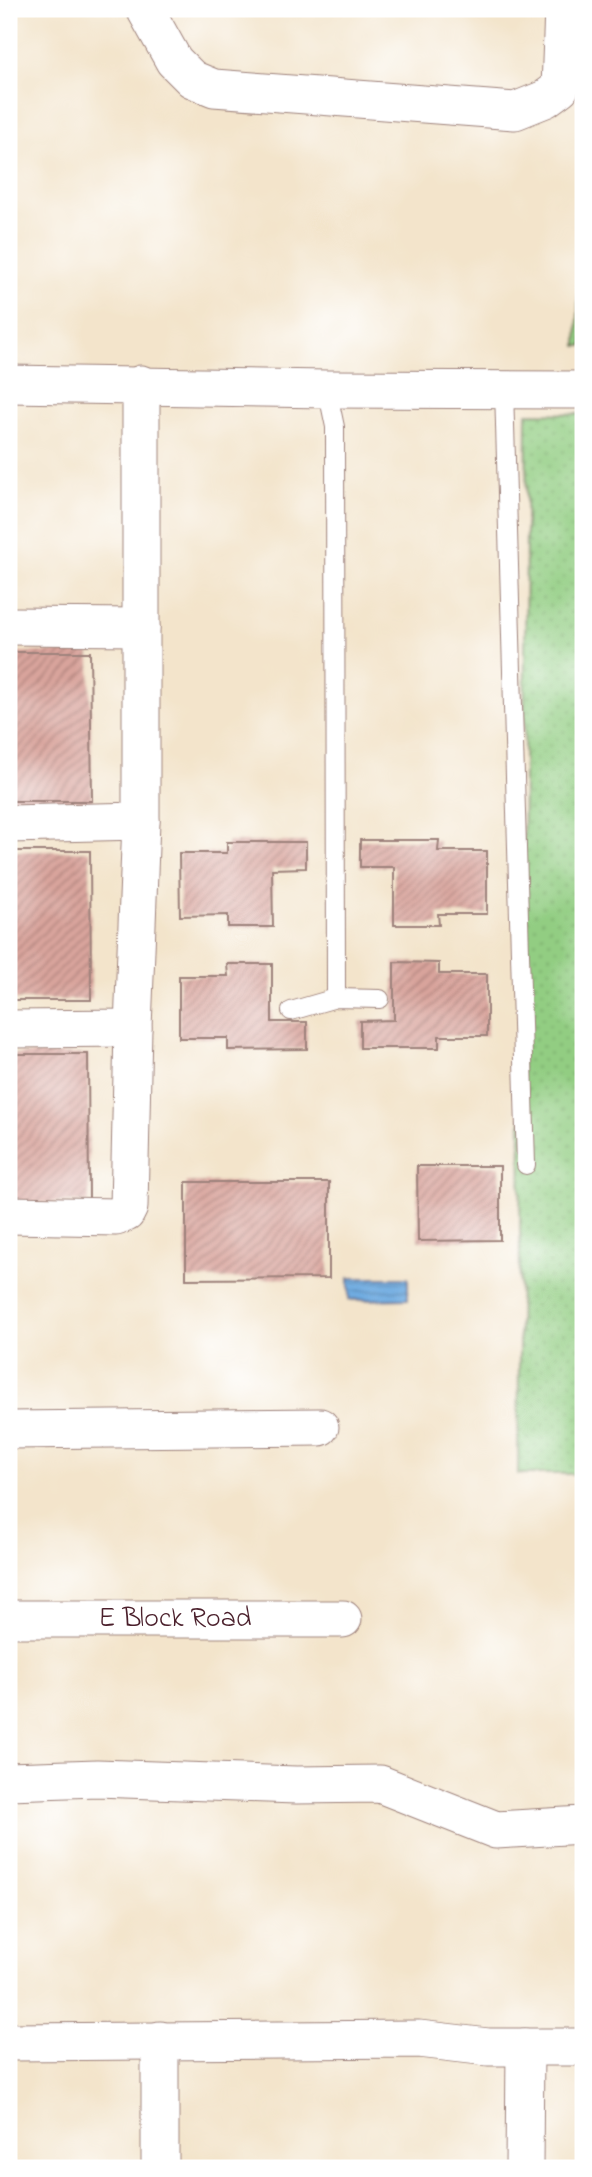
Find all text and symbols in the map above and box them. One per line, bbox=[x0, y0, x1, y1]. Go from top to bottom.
street label: E Block Road bbox=[98, 1599, 252, 1640]

